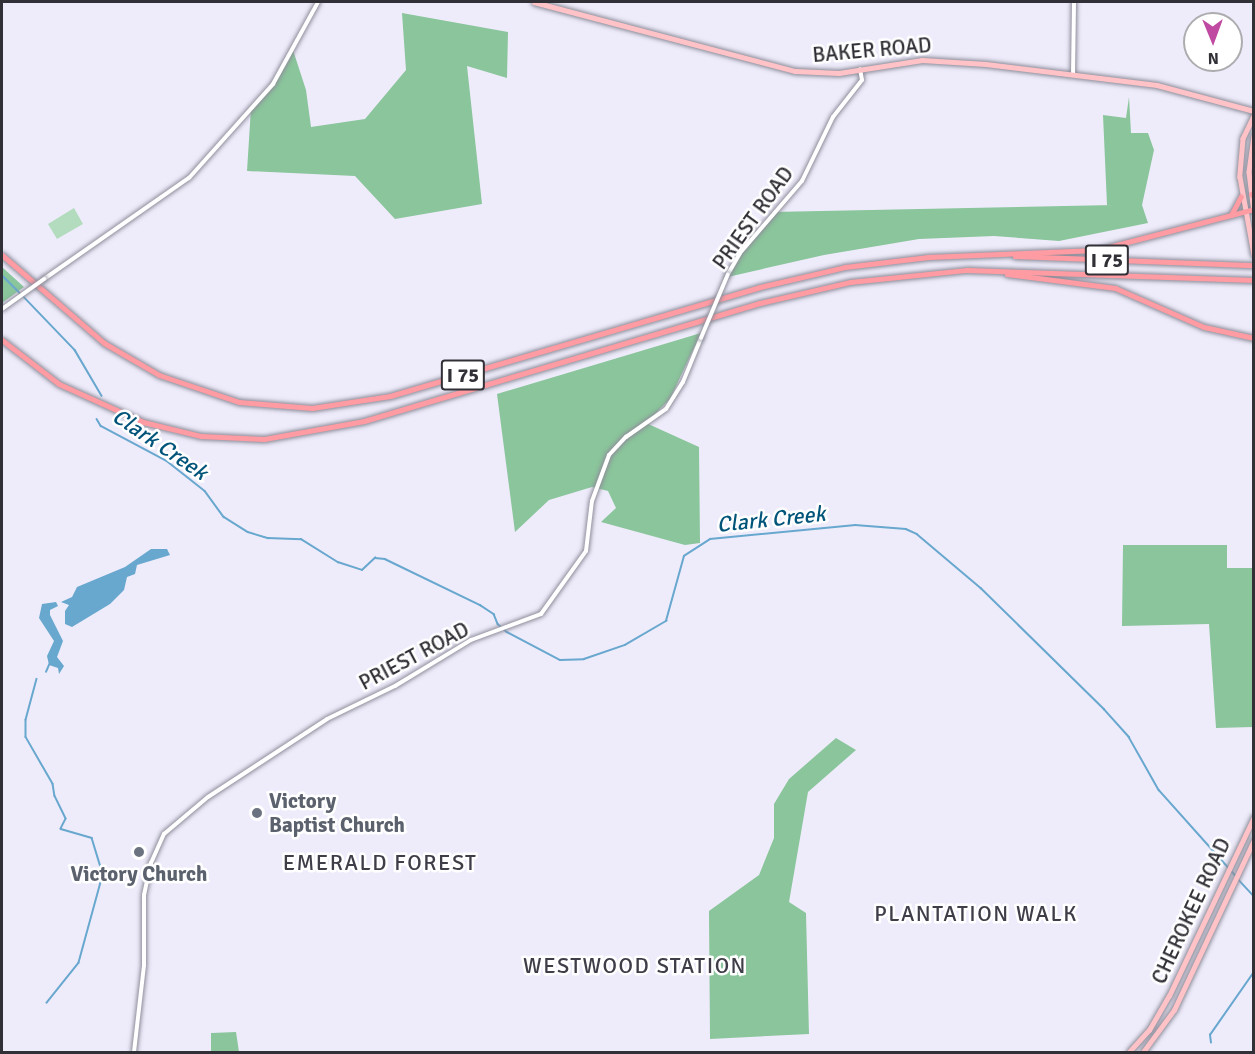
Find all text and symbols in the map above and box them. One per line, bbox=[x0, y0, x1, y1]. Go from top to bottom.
north arrow bbox=[1183, 12, 1243, 72]
street label: BAKER ROAD bbox=[811, 32, 933, 68]
text: N bbox=[1208, 48, 1219, 68]
street label: PRIEST ROAD bbox=[707, 162, 799, 274]
road number: I 75 bbox=[1084, 243, 1130, 277]
road number: I 75 bbox=[440, 358, 486, 392]
water label: Clark Creek bbox=[107, 403, 213, 485]
water label: Clark Creek bbox=[715, 500, 827, 538]
street label: PRIEST ROAD bbox=[355, 616, 473, 696]
place label: Victory Baptist Church bbox=[269, 788, 405, 838]
marker: Victory Baptist Church bbox=[250, 806, 264, 820]
street label: CHEROKEE ROAD bbox=[1146, 834, 1236, 988]
marker: Victory Church bbox=[132, 845, 146, 859]
district label: EMERALD FOREST bbox=[283, 850, 477, 876]
place label: Victory Church bbox=[71, 861, 207, 887]
district label: PLANTATION WALK bbox=[874, 901, 1078, 927]
district label: WESTWOOD STATION bbox=[523, 953, 747, 979]

